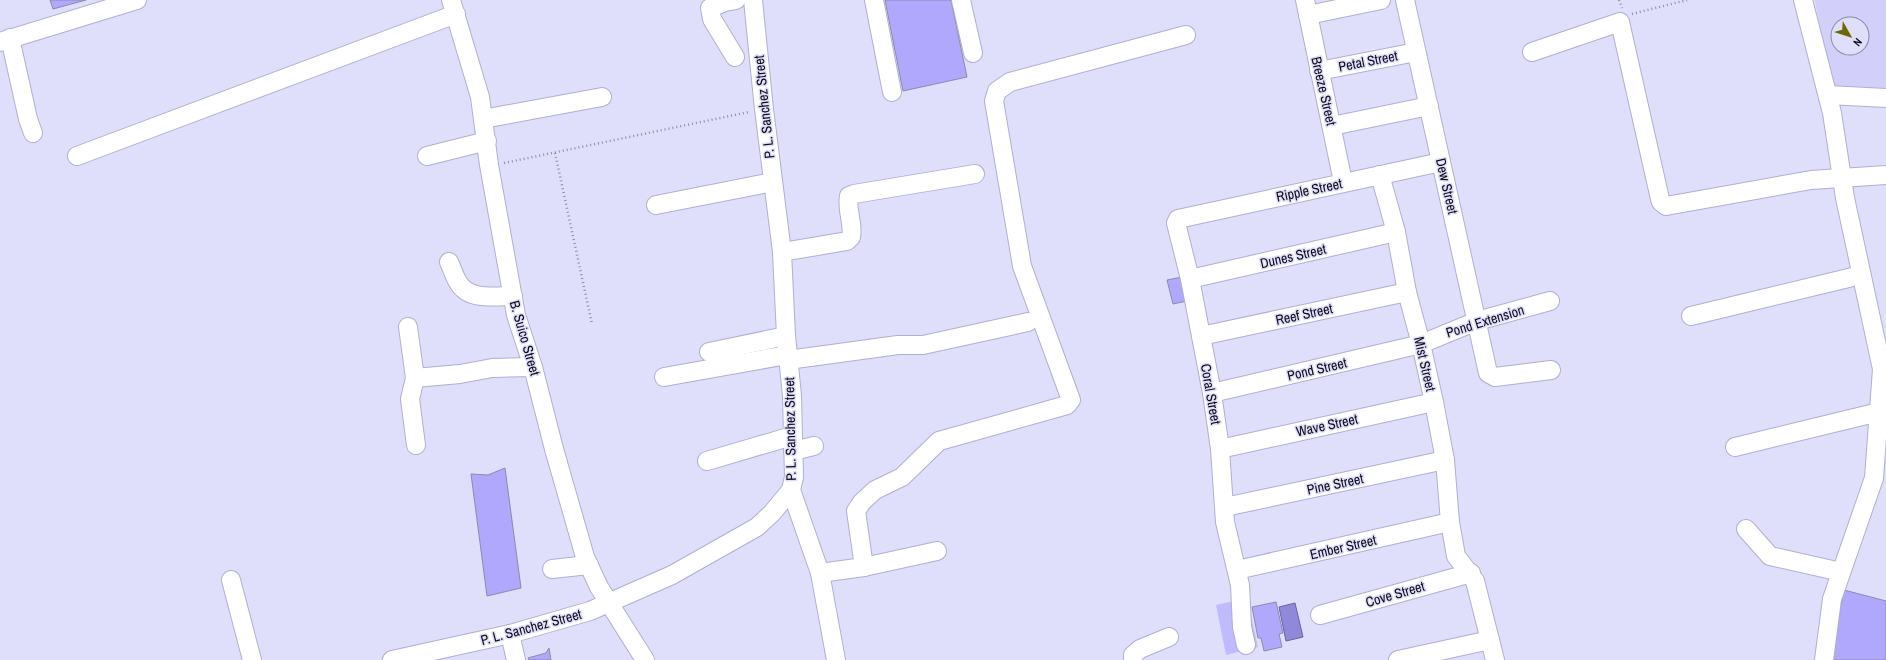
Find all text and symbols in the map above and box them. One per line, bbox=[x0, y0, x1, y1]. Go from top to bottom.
north arrow bbox=[1830, 16, 1870, 56]
text: N bbox=[1850, 35, 1865, 49]
street label: Petal Street bbox=[1337, 46, 1399, 76]
street label: P. L. Sanchez Street bbox=[750, 54, 778, 160]
street label: Breeze Street bbox=[1307, 55, 1341, 127]
street label: Dew Street bbox=[1432, 156, 1462, 216]
street label: Ripple Street bbox=[1274, 174, 1344, 206]
street label: Dunes Street bbox=[1258, 240, 1328, 272]
street label: B. Suico Street bbox=[506, 298, 544, 378]
street label: Reef Street bbox=[1274, 299, 1334, 329]
street label: Pond Extension bbox=[1444, 301, 1526, 341]
street label: Mist Street bbox=[1410, 335, 1440, 393]
street label: Pond Street bbox=[1285, 353, 1349, 385]
street label: Coral Street bbox=[1197, 362, 1225, 426]
street label: P. L. Sanchez Street bbox=[780, 377, 800, 481]
street label: Wave Street bbox=[1294, 410, 1360, 440]
street label: Pine Street bbox=[1305, 469, 1365, 499]
street label: Ember Street bbox=[1308, 531, 1378, 563]
street label: Cove Street bbox=[1363, 577, 1427, 611]
street label: P. L. Sanchez Street bbox=[479, 605, 583, 649]

